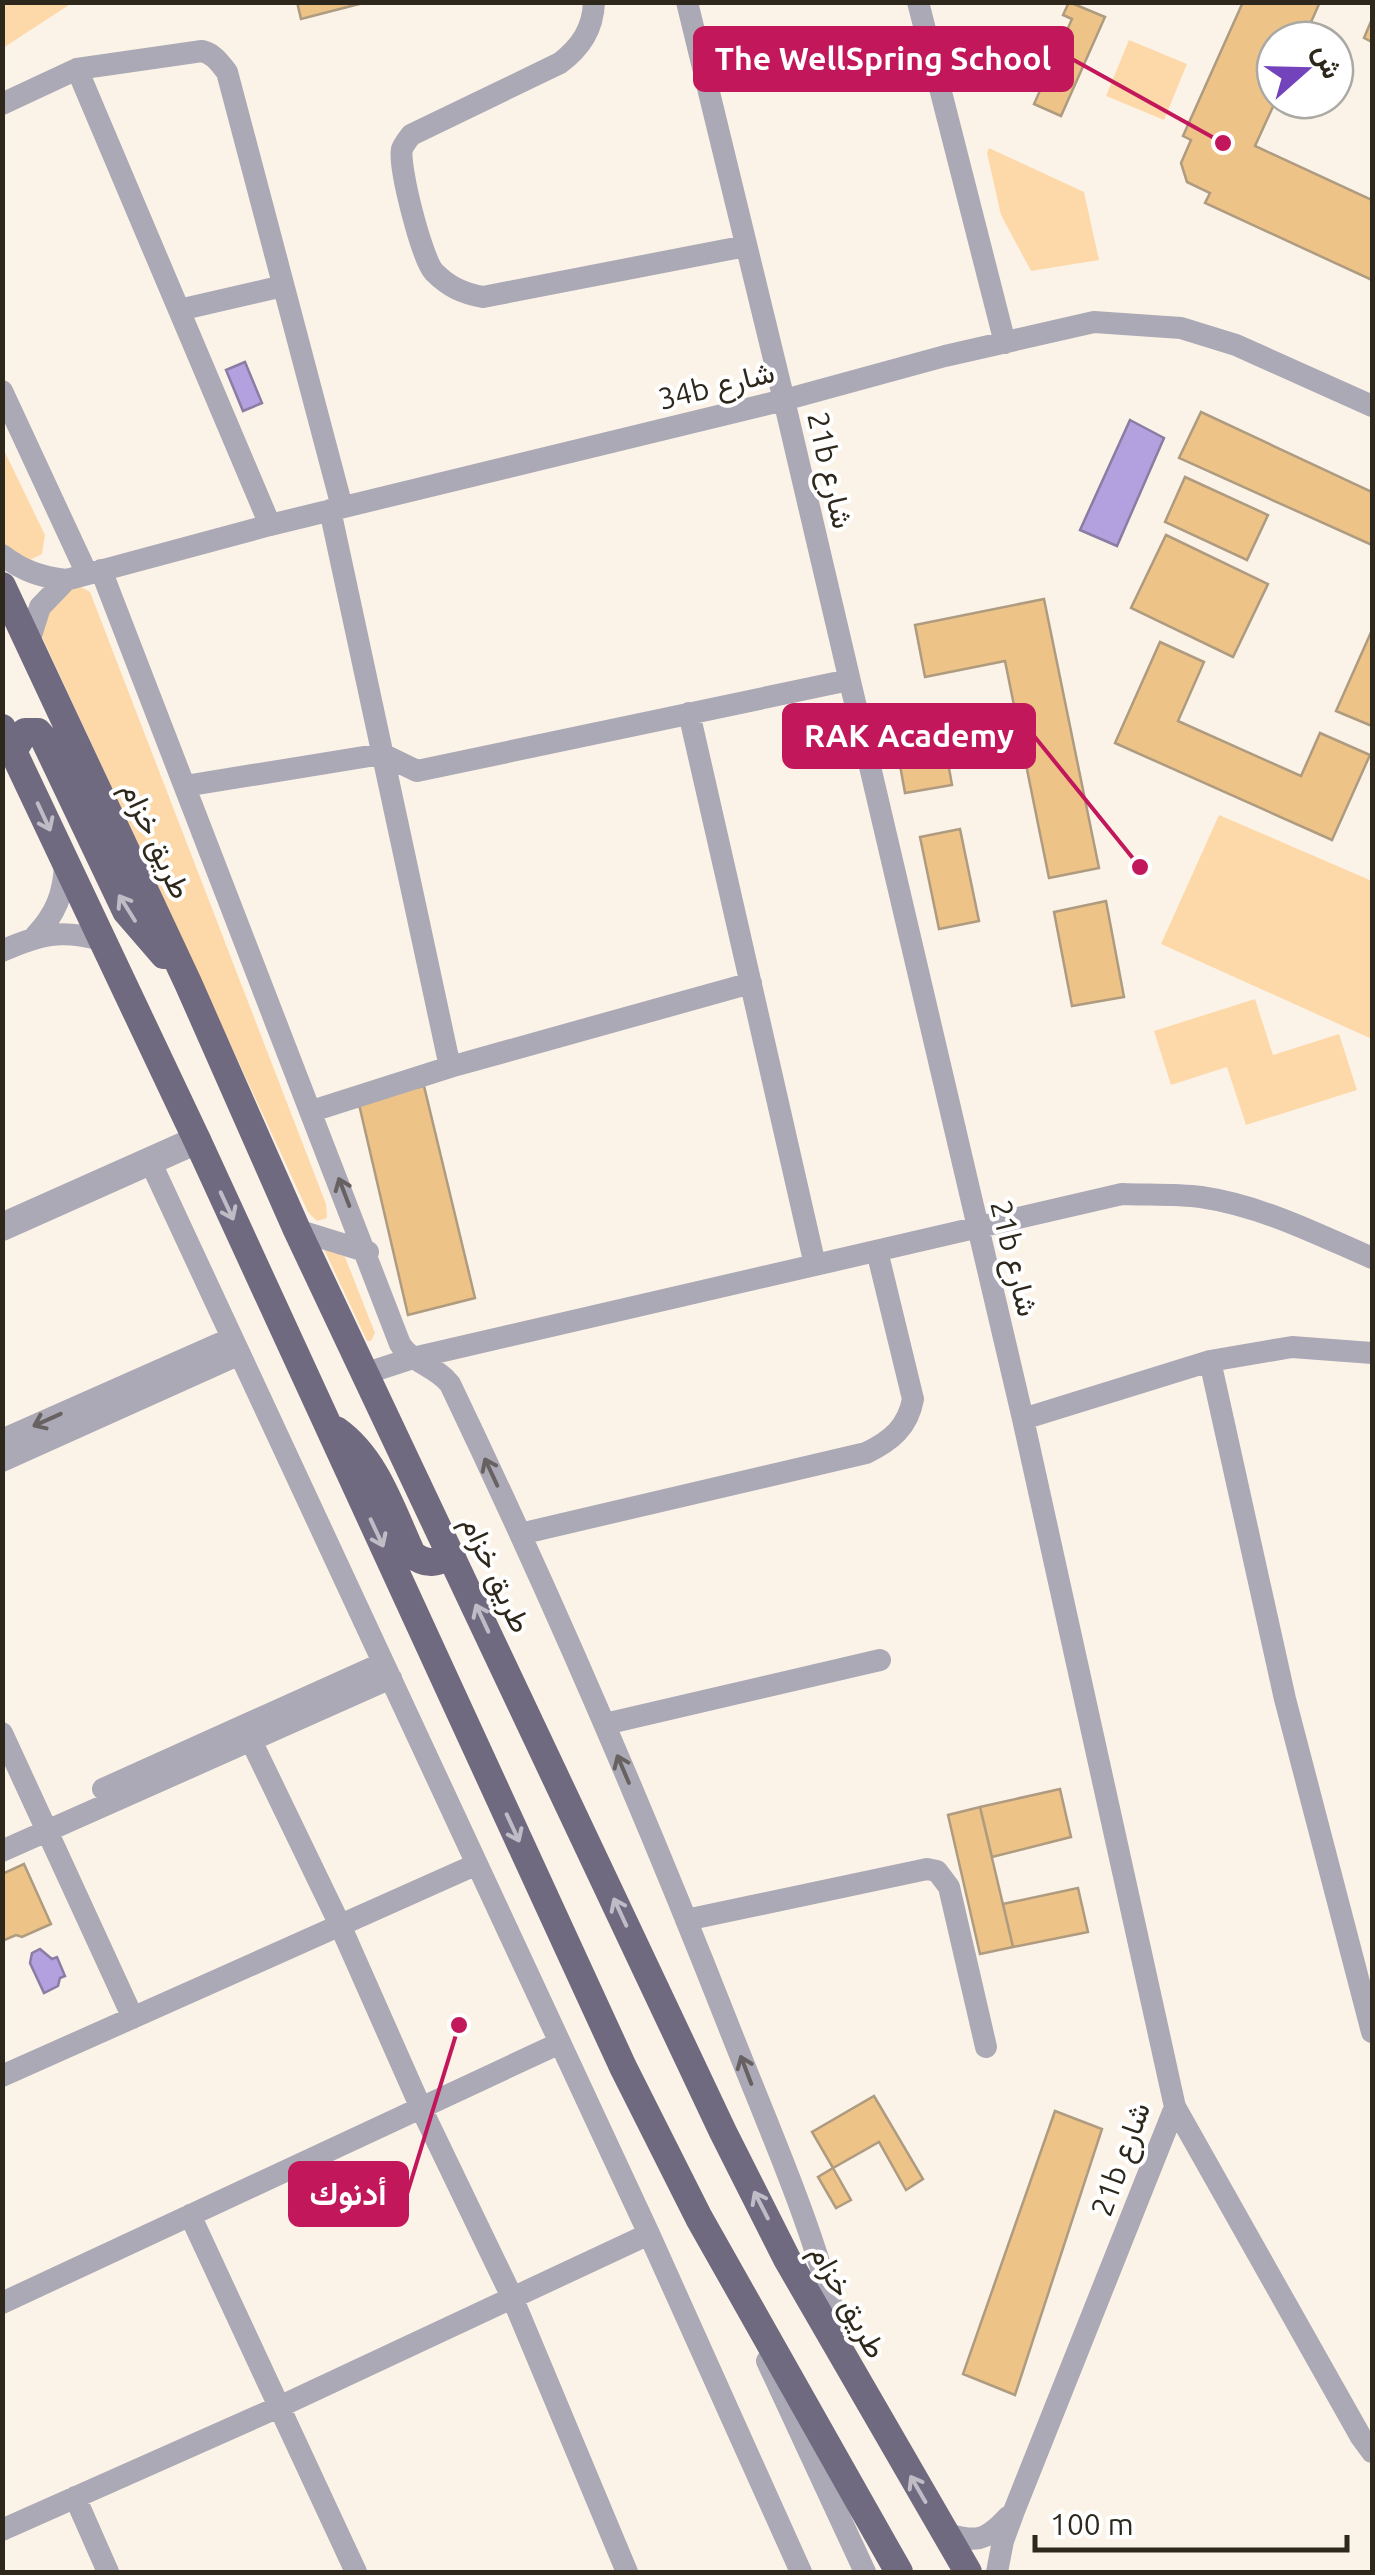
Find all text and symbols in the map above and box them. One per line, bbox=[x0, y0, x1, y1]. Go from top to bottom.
north arrow bbox=[1255, 20, 1355, 120]
callout: The WellSpring School bbox=[695, 28, 1072, 90]
text: The WellSpring School bbox=[715, 40, 1051, 76]
text: ش bbox=[1307, 40, 1349, 83]
street label: 34b شارع bbox=[654, 354, 779, 420]
street label: 21b شارع bbox=[797, 408, 861, 533]
callout: RAK Academy bbox=[784, 705, 1034, 767]
text: RAK Academy bbox=[804, 717, 1014, 753]
street label: طريق خزام bbox=[112, 776, 199, 905]
one-way arrow bbox=[35, 801, 54, 831]
one-way arrow bbox=[117, 894, 137, 922]
one-way arrow bbox=[333, 1177, 351, 1207]
one-way arrow bbox=[219, 1190, 237, 1221]
street label: 21b شارع bbox=[980, 1196, 1046, 1321]
one-way arrow bbox=[32, 1412, 63, 1430]
one-way arrow bbox=[481, 1458, 500, 1488]
street label: طريق خزام bbox=[452, 1510, 539, 1639]
one-way arrow bbox=[369, 1517, 388, 1547]
one-way arrow bbox=[471, 1603, 490, 1633]
one-way arrow bbox=[613, 1754, 631, 1785]
one-way arrow bbox=[505, 1812, 524, 1842]
one-way arrow bbox=[609, 1898, 628, 1928]
one-way arrow bbox=[735, 2056, 753, 2086]
street label: 21b شارع bbox=[1084, 2097, 1160, 2222]
callout: أدنوك bbox=[290, 2163, 407, 2225]
text: أدنوك bbox=[309, 2175, 387, 2214]
one-way arrow bbox=[751, 2190, 770, 2220]
street label: طريق خزام bbox=[801, 2238, 894, 2365]
one-way arrow bbox=[908, 2474, 928, 2504]
scale bar bbox=[1035, 2490, 1348, 2552]
text: 100 m bbox=[1050, 2507, 1134, 2541]

